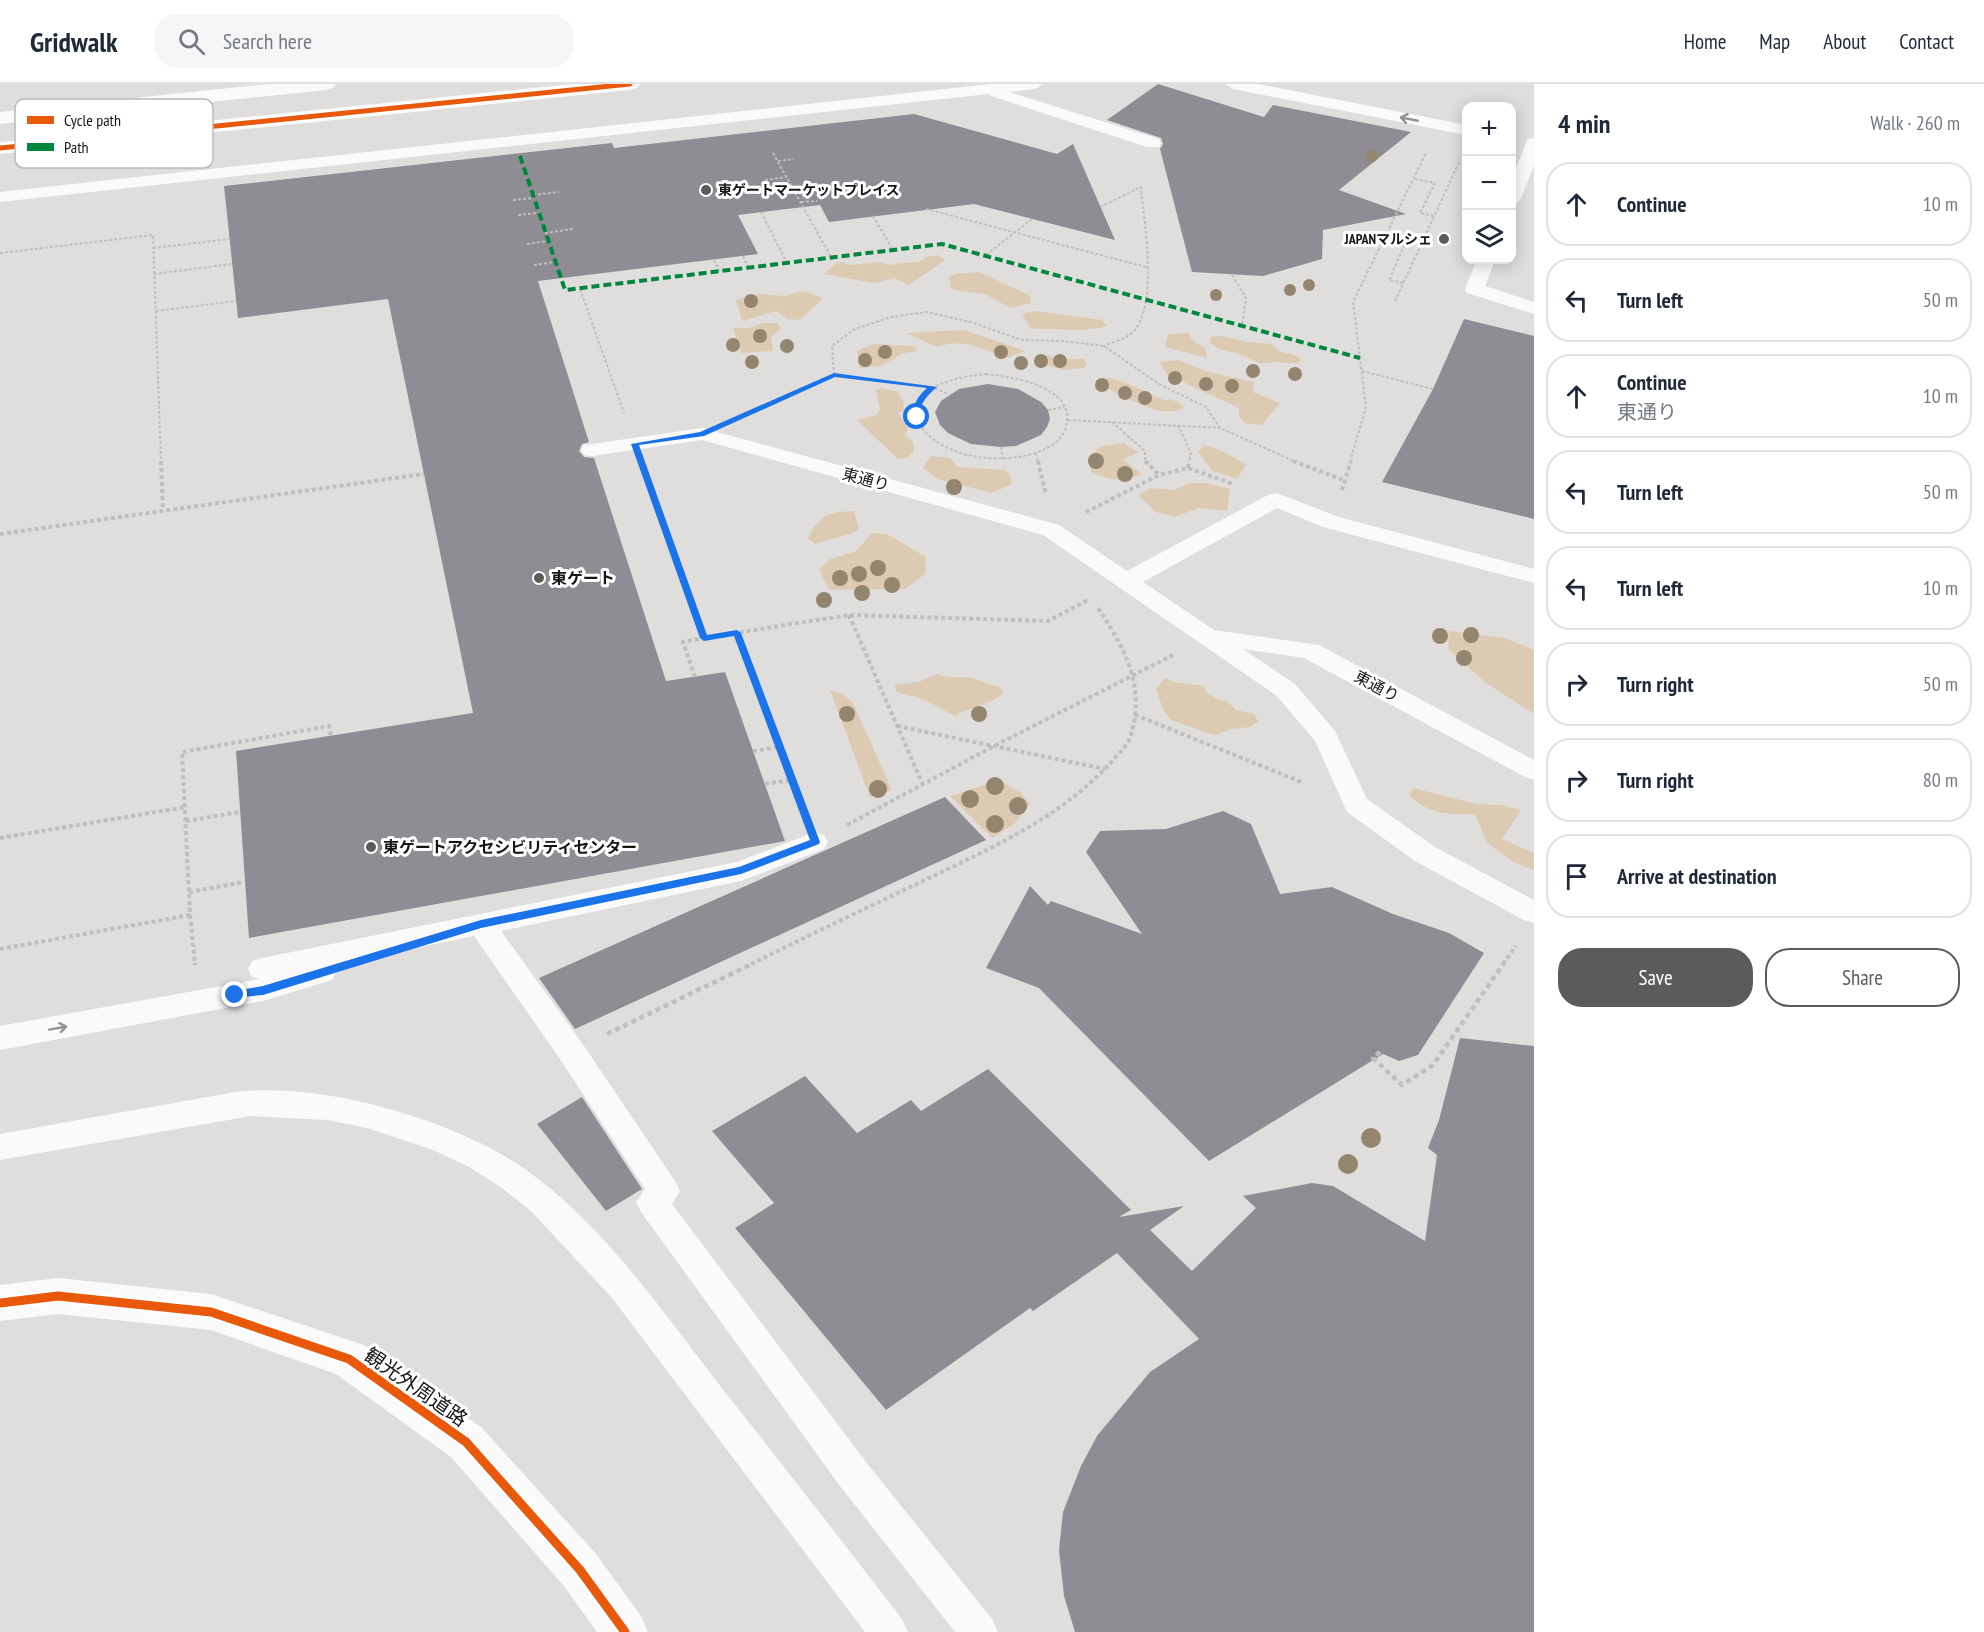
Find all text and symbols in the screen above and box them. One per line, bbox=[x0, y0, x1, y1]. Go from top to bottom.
search box bbox=[154, 14, 574, 68]
text: Gridwalk bbox=[30, 23, 118, 60]
icon: search bbox=[175, 25, 208, 58]
text: Search here bbox=[223, 27, 312, 55]
text: Home bbox=[1684, 28, 1726, 55]
text: Map bbox=[1759, 28, 1790, 55]
text: About bbox=[1823, 28, 1866, 55]
text: Contact bbox=[1899, 28, 1954, 55]
legend bbox=[15, 99, 213, 168]
map controls bbox=[1462, 102, 1516, 264]
button: + bbox=[1462, 102, 1516, 156]
text: 4 min bbox=[1558, 107, 1611, 140]
text: Cycle path bbox=[64, 110, 121, 130]
text: Walk · 260 m bbox=[1870, 110, 1960, 136]
one-way arrow bbox=[1400, 113, 1419, 124]
text: Path bbox=[64, 137, 89, 157]
button: − bbox=[1462, 156, 1516, 210]
place label: 東ゲートマーケットプレイス bbox=[718, 181, 900, 199]
marker: 東ゲートマーケットプレイス bbox=[699, 183, 713, 197]
icon: ahead bbox=[1560, 188, 1593, 221]
text: Continue bbox=[1617, 190, 1687, 218]
text: 10 m bbox=[1923, 191, 1958, 217]
button: layers bbox=[1462, 210, 1516, 264]
place label: JAPANマルシェ bbox=[1344, 230, 1432, 248]
marker: JAPANマルシェ bbox=[1437, 232, 1451, 246]
icon: left bbox=[1560, 284, 1593, 317]
text: Turn left bbox=[1617, 286, 1683, 314]
text: 50 m bbox=[1923, 287, 1958, 313]
text: Continue bbox=[1617, 368, 1687, 396]
icon: ahead bbox=[1560, 380, 1593, 413]
text: 10 m bbox=[1923, 383, 1958, 409]
text: 東通り bbox=[1617, 399, 1677, 425]
route start bbox=[903, 403, 929, 429]
street label: 東通り bbox=[840, 463, 892, 495]
icon: left bbox=[1560, 476, 1593, 509]
text: Turn left bbox=[1617, 478, 1683, 506]
text: 50 m bbox=[1923, 479, 1958, 505]
place label: 東ゲート bbox=[551, 568, 615, 588]
marker: 東ゲート bbox=[532, 571, 546, 585]
icon: left bbox=[1560, 572, 1593, 605]
text: Turn left bbox=[1617, 574, 1683, 602]
text: 10 m bbox=[1923, 575, 1958, 601]
street label: 東通り bbox=[1351, 666, 1403, 706]
icon: right bbox=[1560, 668, 1593, 701]
text: Turn right bbox=[1617, 670, 1694, 698]
text: 50 m bbox=[1923, 671, 1958, 697]
icon: right bbox=[1560, 764, 1593, 797]
text: Turn right bbox=[1617, 766, 1694, 794]
text: 80 m bbox=[1923, 767, 1958, 793]
place label: 東ゲートアクセシビリティセンター bbox=[383, 837, 637, 857]
marker: 東ゲートアクセシビリティセンター bbox=[364, 840, 378, 854]
icon: arrive bbox=[1560, 860, 1593, 893]
text: Arrive at destination bbox=[1617, 862, 1777, 890]
button: Save bbox=[1558, 948, 1753, 1007]
button: Share bbox=[1765, 948, 1960, 1007]
route end bbox=[221, 981, 247, 1007]
one-way arrow bbox=[47, 1022, 67, 1033]
street label: 観光外周道路 bbox=[359, 1342, 473, 1432]

